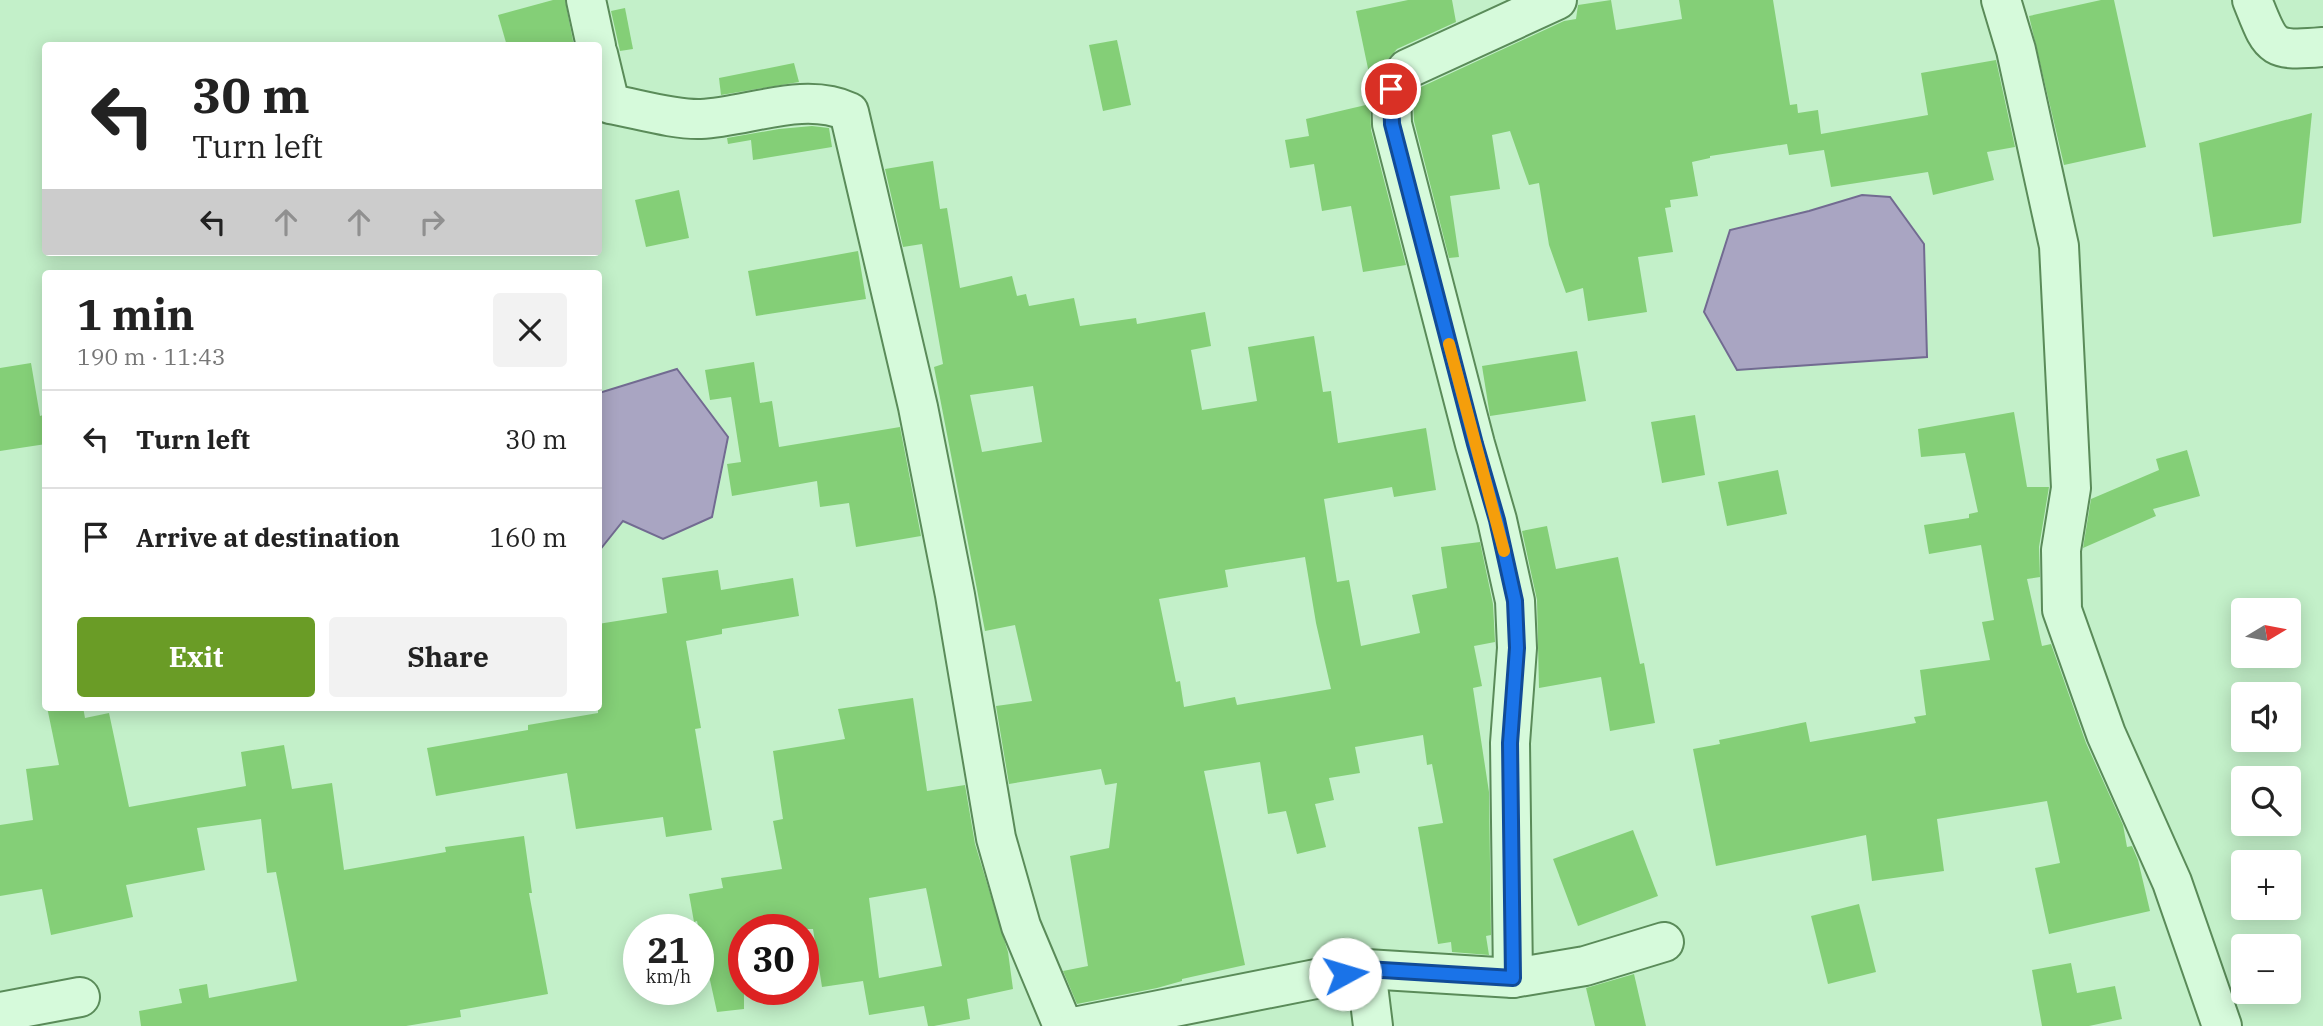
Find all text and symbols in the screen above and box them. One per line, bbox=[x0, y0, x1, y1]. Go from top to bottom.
pin bbox=[1361, 59, 1421, 119]
text: 30 m bbox=[192, 63, 310, 126]
icon: left bbox=[77, 70, 168, 161]
icon: arrive bbox=[1372, 70, 1410, 108]
text: Turn left bbox=[192, 125, 323, 167]
icon: left bbox=[194, 203, 232, 241]
icon: ahead bbox=[267, 203, 305, 241]
icon: ahead bbox=[340, 203, 378, 241]
icon: right bbox=[413, 203, 451, 241]
text: 1 min bbox=[77, 287, 195, 342]
button: close bbox=[493, 293, 567, 367]
text: 190 m · 11:43 bbox=[77, 341, 226, 371]
icon: left bbox=[77, 420, 115, 458]
text: Turn left bbox=[136, 422, 250, 456]
text: 30 m bbox=[505, 422, 567, 456]
icon: arrive bbox=[77, 518, 115, 556]
text: Arrive at destination bbox=[136, 520, 400, 554]
text: 160 m bbox=[489, 520, 567, 554]
north arrow bbox=[2231, 598, 2301, 668]
map controls bbox=[2231, 598, 2301, 1004]
button: Exit bbox=[77, 617, 315, 697]
button: Share bbox=[329, 617, 567, 697]
button: sound bbox=[2231, 682, 2301, 752]
button: search bbox=[2231, 766, 2301, 836]
button: + bbox=[2231, 850, 2301, 920]
speed limit sign: 30 bbox=[728, 914, 819, 1005]
text: 21 bbox=[647, 927, 690, 973]
button: − bbox=[2231, 934, 2301, 1004]
position arrow bbox=[1308, 937, 1382, 1011]
text: km/h bbox=[646, 965, 691, 988]

